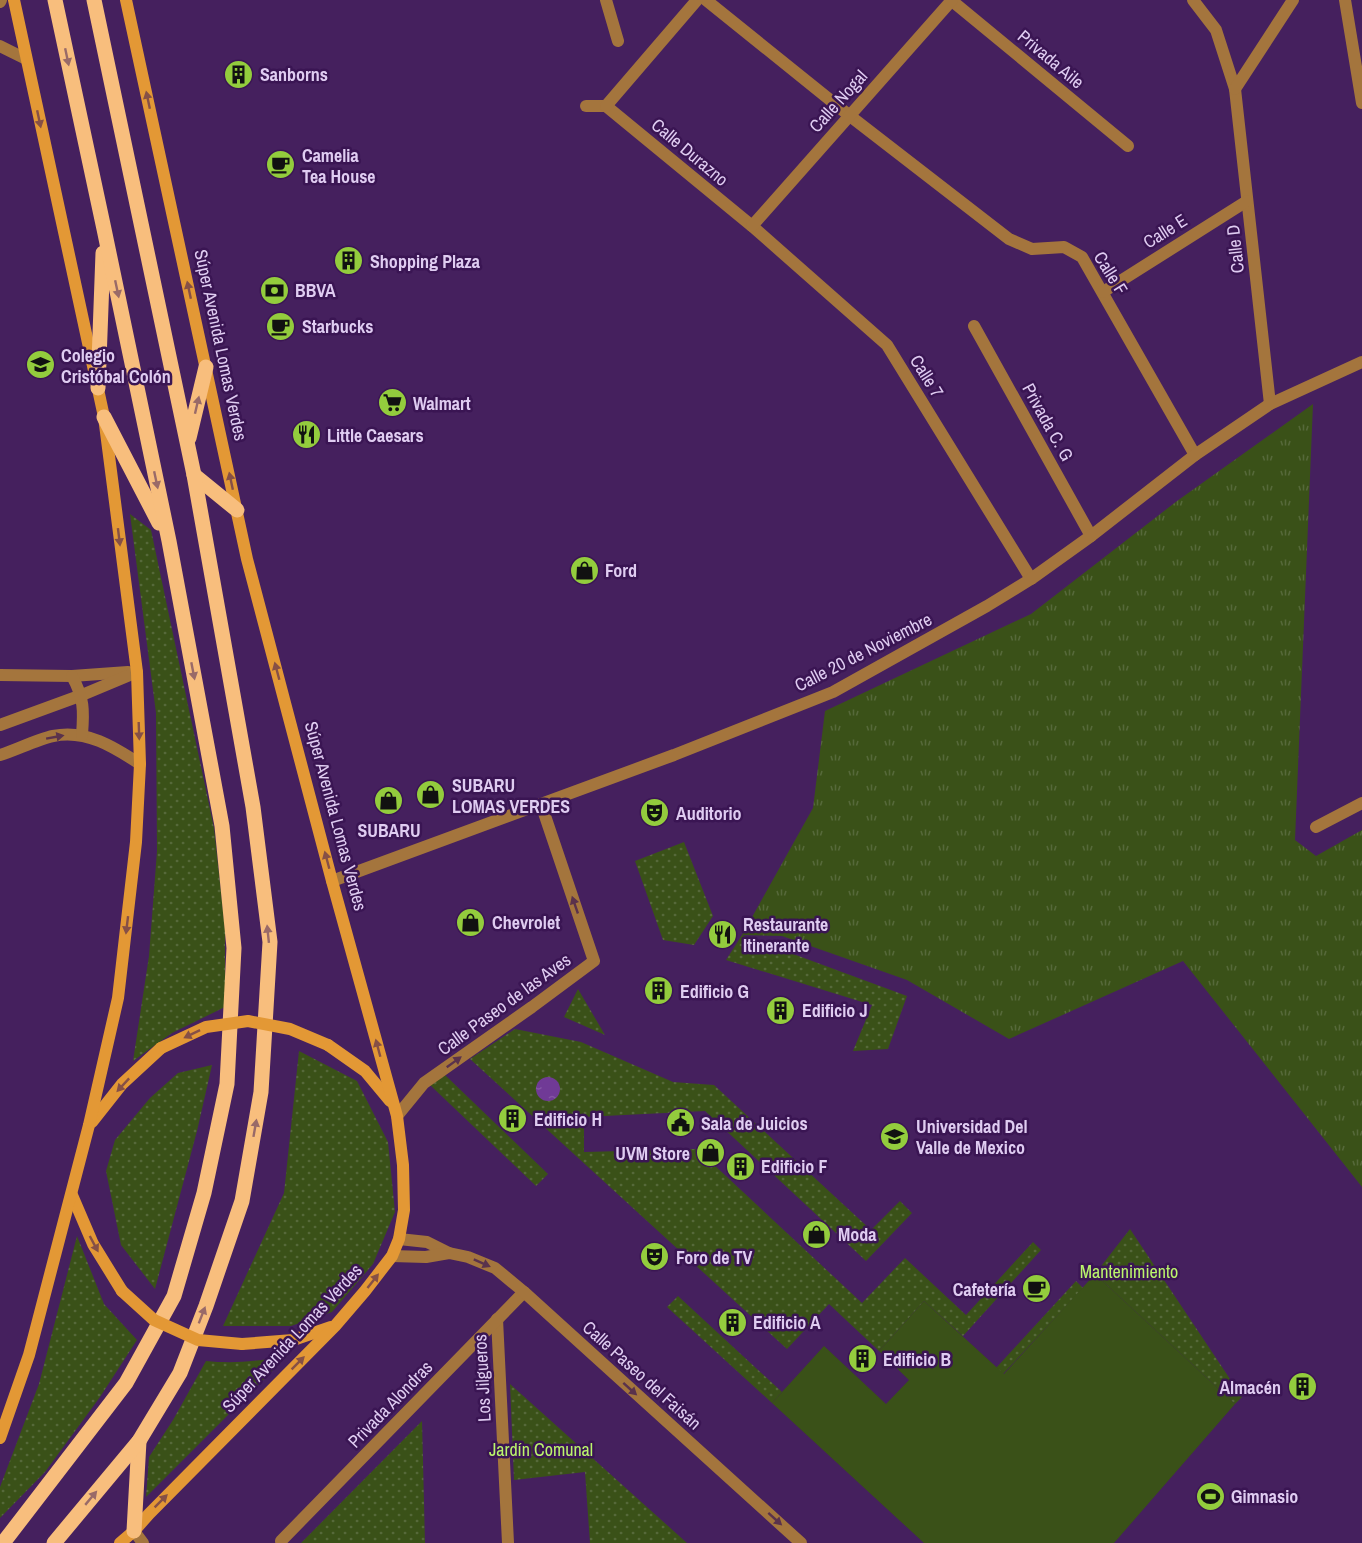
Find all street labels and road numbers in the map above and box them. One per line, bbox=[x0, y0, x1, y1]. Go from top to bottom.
street label: Privada Aile bbox=[1012, 24, 1090, 94]
street label: Calle Nogal bbox=[803, 64, 873, 138]
street label: Calle Durazno bbox=[646, 112, 734, 192]
street label: Calle E bbox=[1138, 208, 1192, 254]
street label: Calle D bbox=[1220, 224, 1250, 274]
street label: Súper Avenida Lomas Verdes bbox=[188, 247, 254, 443]
street label: Calle F bbox=[1088, 247, 1134, 299]
street label: Calle 7 bbox=[904, 350, 950, 402]
street label: Privada C. G bbox=[1016, 379, 1080, 465]
street label: Calle 20 de Noviembre bbox=[790, 607, 936, 697]
street label: Súper Avenida Lomas Verdes bbox=[299, 719, 373, 913]
street label: Calle Paseo de las Aves bbox=[432, 947, 576, 1061]
street label: Súper Avenida Lomas Verdes bbox=[216, 1258, 368, 1418]
street label: Calle Paseo del Faisán bbox=[577, 1315, 707, 1435]
street label: Los Jilgueros bbox=[467, 1334, 497, 1422]
street label: Privada Alondras bbox=[342, 1355, 438, 1453]

